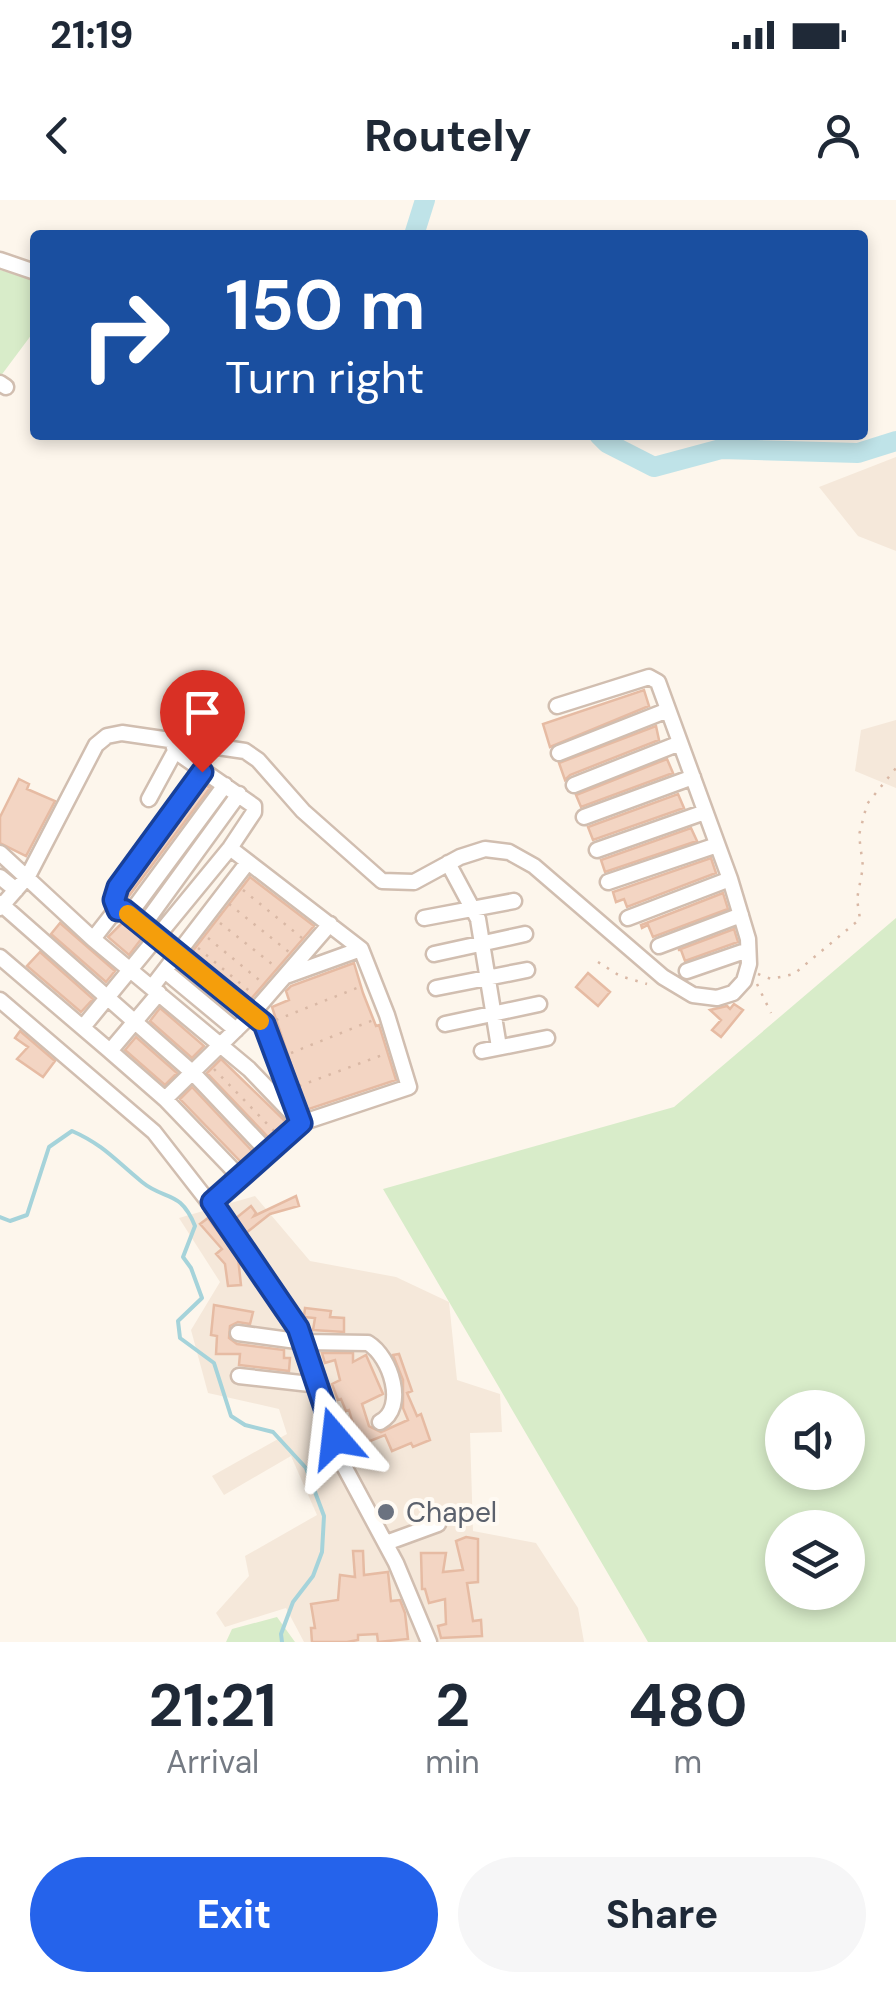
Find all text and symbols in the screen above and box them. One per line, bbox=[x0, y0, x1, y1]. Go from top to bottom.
text: 21:19 bbox=[50, 10, 133, 60]
text: Routely bbox=[364, 106, 532, 165]
icon: back bbox=[30, 108, 85, 163]
icon: person bbox=[811, 108, 866, 163]
text: 150 m bbox=[225, 260, 426, 351]
icon: right bbox=[60, 270, 190, 400]
text: Turn right bbox=[225, 348, 424, 407]
pin bbox=[160, 670, 245, 773]
icon: arrive bbox=[175, 685, 230, 740]
position arrow bbox=[283, 1386, 387, 1490]
map controls bbox=[765, 1390, 865, 1610]
button: sound bbox=[765, 1390, 865, 1490]
place label: Chapel bbox=[406, 1494, 497, 1531]
marker: Chapel bbox=[375, 1501, 397, 1523]
button: layers bbox=[765, 1510, 865, 1610]
text: 21:21 bbox=[149, 1666, 277, 1745]
text: 2 bbox=[435, 1666, 470, 1745]
text: 480 bbox=[628, 1666, 747, 1745]
text: Arrival bbox=[166, 1741, 259, 1783]
text: min bbox=[425, 1741, 480, 1783]
text: m bbox=[674, 1741, 702, 1783]
button: Exit bbox=[30, 1857, 438, 1972]
button: Share bbox=[458, 1857, 866, 1972]

